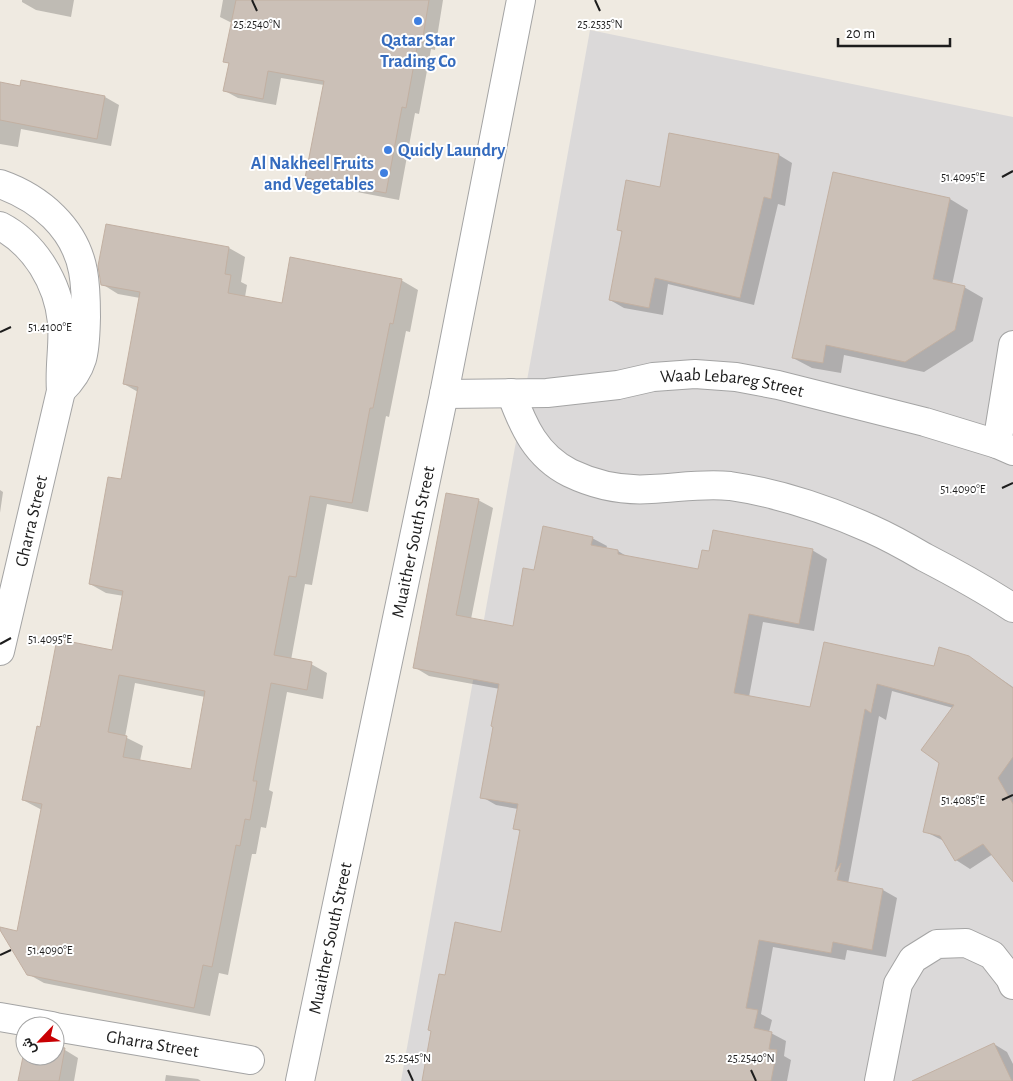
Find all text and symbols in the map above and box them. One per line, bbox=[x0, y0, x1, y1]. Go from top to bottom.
marker: Qatar Star Trading Co bbox=[412, 15, 424, 27]
scale bar bbox=[838, 15, 950, 47]
text: 25.2540°N bbox=[233, 18, 281, 30]
text: 25.2535°N bbox=[577, 18, 623, 30]
text: 20 m bbox=[846, 26, 875, 41]
place label: Qatar Star Trading Co bbox=[380, 32, 456, 71]
place label: Quicly Laundry bbox=[398, 142, 506, 160]
marker: Quicly Laundry bbox=[382, 144, 394, 156]
place label: Al Nakheel Fruits and Vegetables bbox=[251, 155, 374, 194]
marker: Al Nakheel Fruits and Vegetables bbox=[378, 167, 390, 179]
text: 51.4095°E bbox=[941, 171, 985, 183]
text: 51.4100°E bbox=[28, 321, 72, 333]
street label: Waab Lebareg Street bbox=[660, 366, 806, 401]
street label: Muaither South Street bbox=[389, 464, 439, 619]
street label: Gharra Street bbox=[13, 474, 51, 569]
text: 51.4090°E bbox=[940, 483, 986, 495]
text: 51.4095°E bbox=[28, 633, 72, 645]
text: 51.4085°E bbox=[941, 794, 985, 806]
street label: Muaither South Street bbox=[306, 861, 356, 1016]
text: 51.4090°E bbox=[27, 944, 73, 956]
north arrow bbox=[15, 1016, 65, 1066]
street label: Gharra Street bbox=[105, 1028, 200, 1061]
text: ش bbox=[19, 1035, 40, 1057]
text: 25.2545°N bbox=[385, 1052, 431, 1064]
text: 25.2540°N bbox=[727, 1052, 775, 1064]

